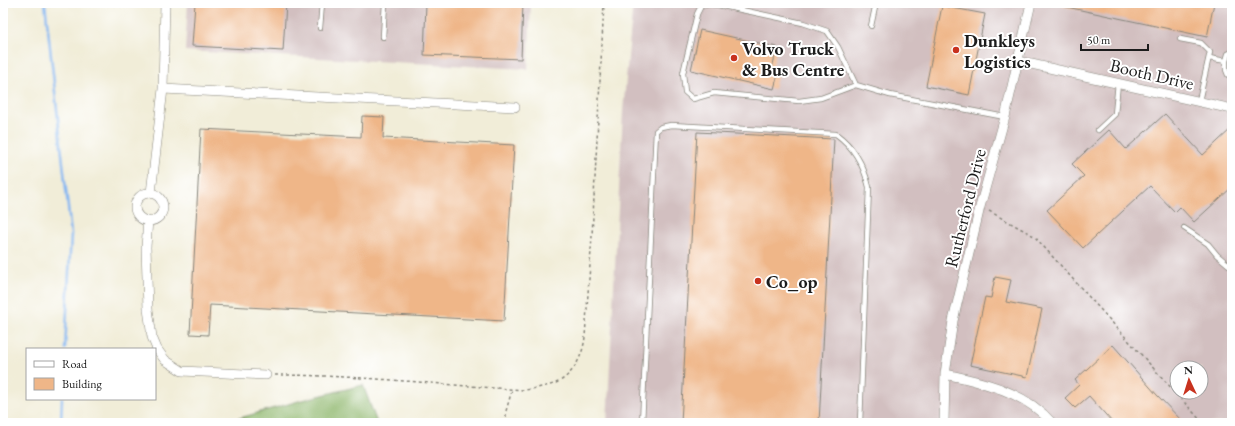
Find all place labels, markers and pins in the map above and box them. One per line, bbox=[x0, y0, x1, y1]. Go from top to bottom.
place label: Dunkleys Logistics bbox=[964, 29, 1035, 73]
place label: Volvo Truck & Bus Centre bbox=[742, 37, 845, 81]
marker: Dunkleys Logistics bbox=[951, 45, 961, 55]
marker: Volvo Truck & Bus Centre bbox=[729, 53, 739, 63]
place label: Co_op bbox=[766, 270, 817, 293]
marker: Co_op bbox=[753, 276, 763, 286]

